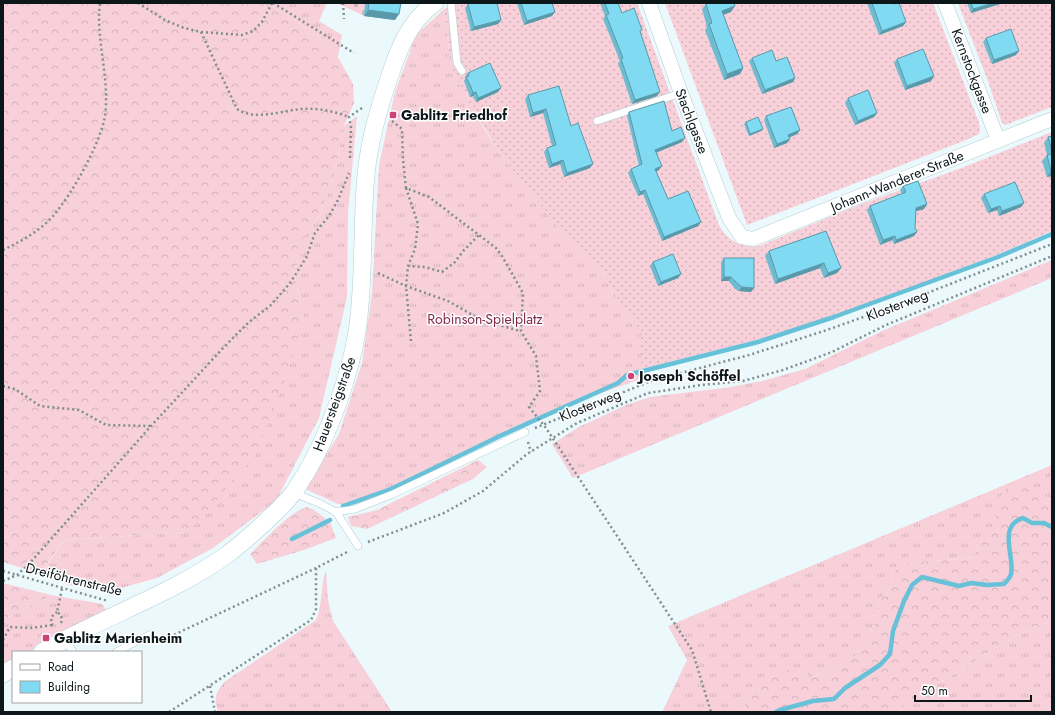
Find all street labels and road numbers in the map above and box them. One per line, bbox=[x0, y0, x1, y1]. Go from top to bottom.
street label: Kernstockgasse bbox=[947, 26, 997, 116]
street label: Stachlgasse bbox=[670, 86, 714, 156]
street label: Johann-Wanderer-Straße bbox=[826, 145, 966, 218]
street label: Klosterweg bbox=[863, 284, 931, 326]
street label: Hauersteigstraße bbox=[308, 354, 360, 454]
street label: Klosterweg bbox=[556, 384, 624, 426]
street label: Dreiföhrenstraße bbox=[24, 557, 124, 601]

